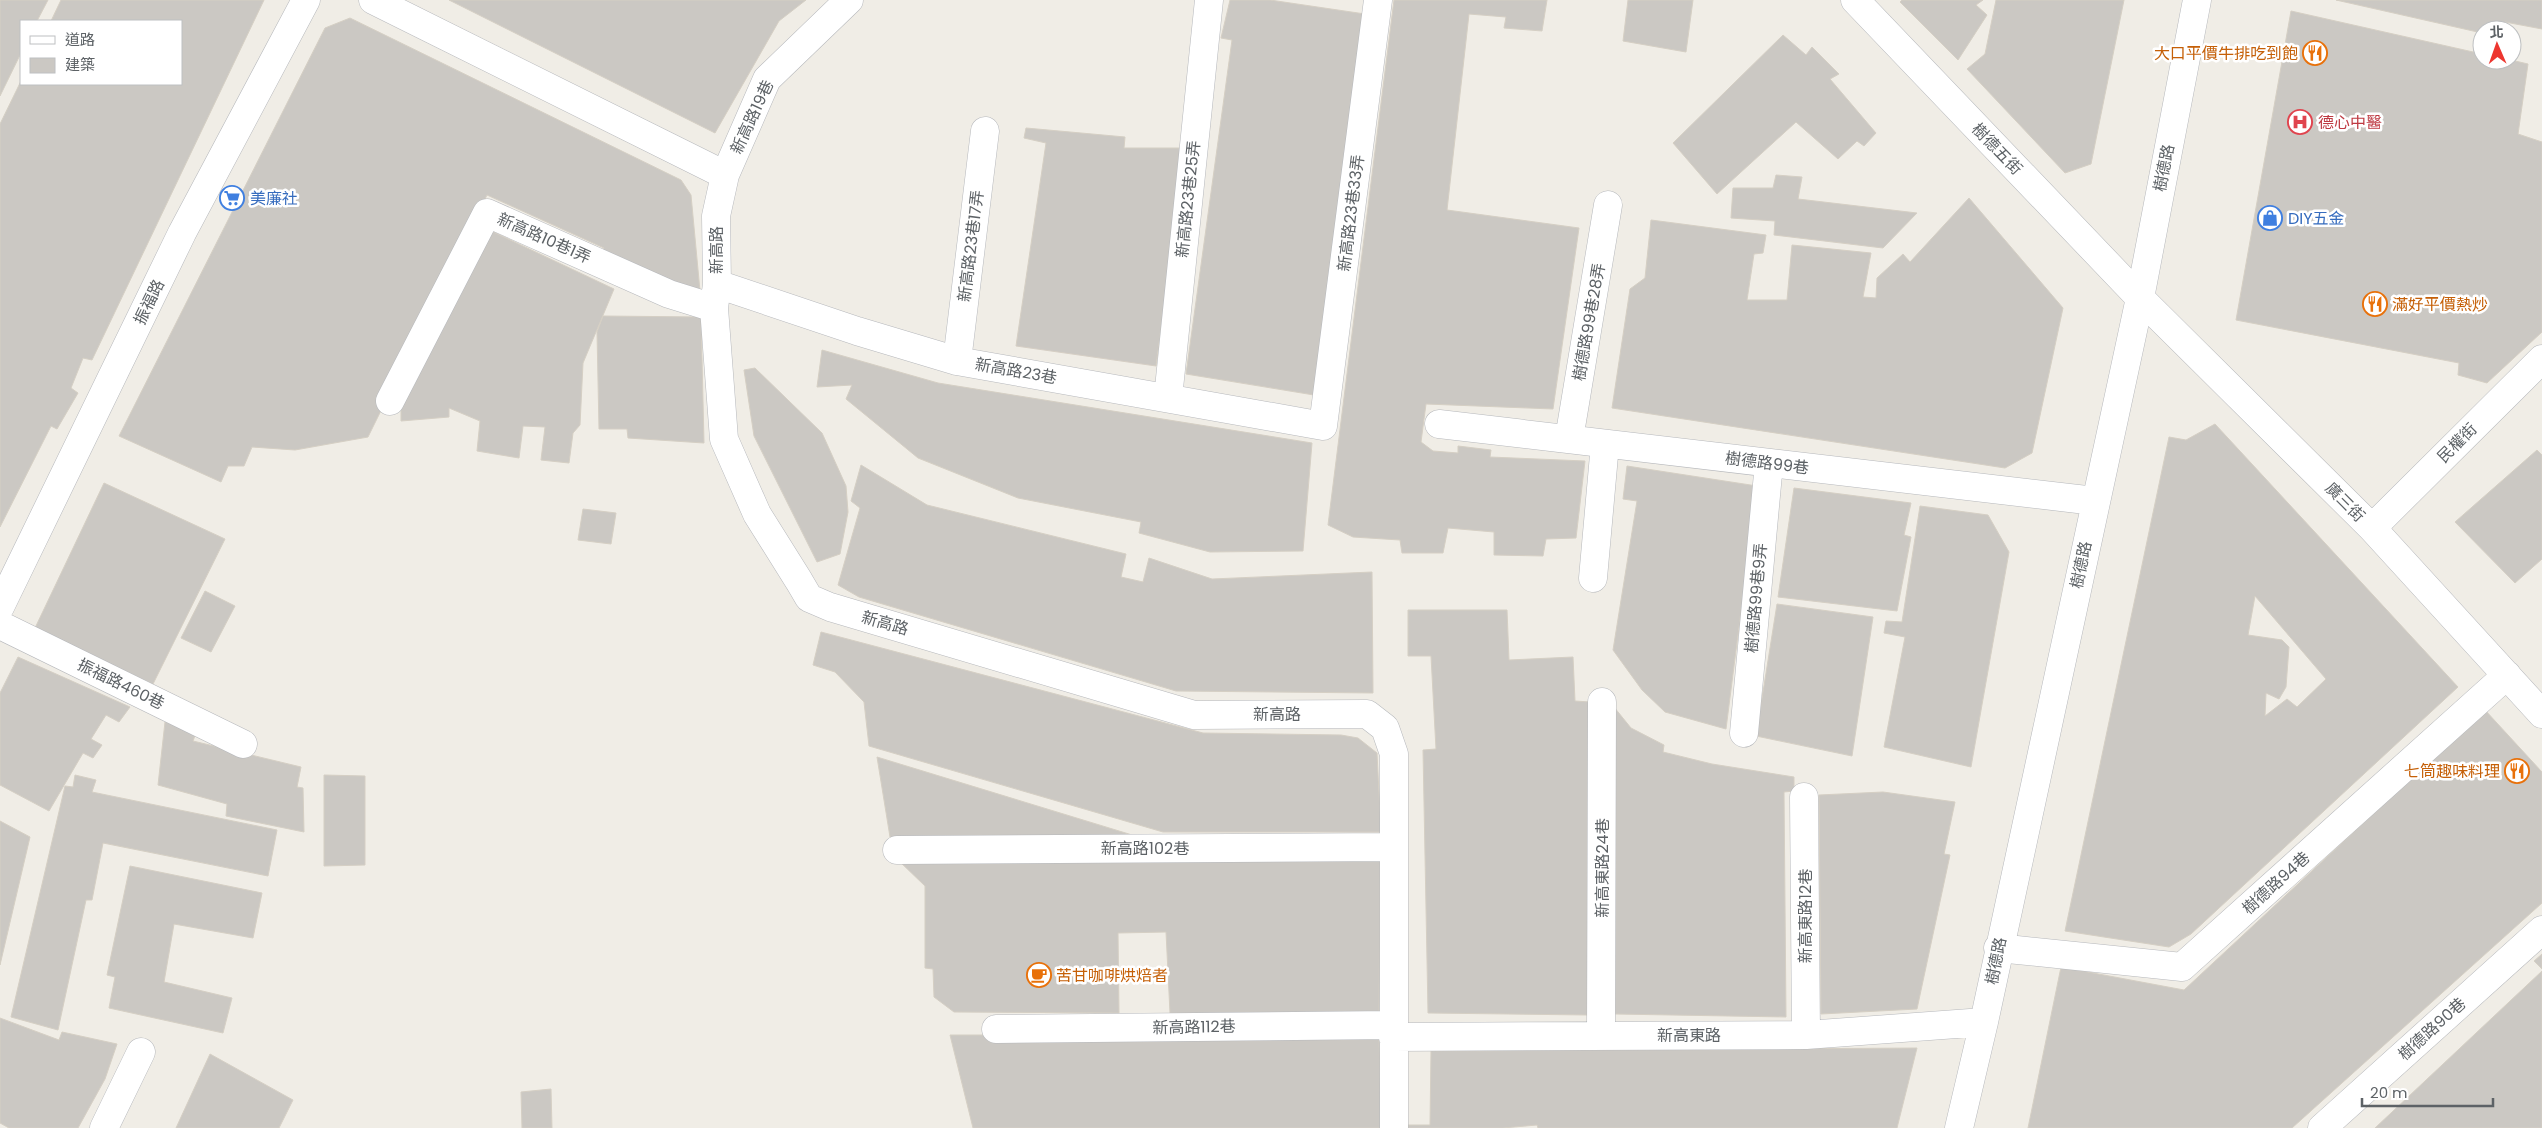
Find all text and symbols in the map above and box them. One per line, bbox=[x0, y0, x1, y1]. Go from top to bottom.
legend bbox=[20, 20, 182, 85]
north arrow bbox=[2472, 20, 2522, 70]
text: 北 bbox=[2489, 22, 2504, 42]
text: 道路 bbox=[65, 29, 95, 50]
restaurant icon: 大口平價牛排吃到飽 bbox=[2302, 40, 2328, 66]
place label: 大口平價牛排吃到飽 bbox=[2154, 42, 2298, 65]
text: 建築 bbox=[65, 54, 95, 75]
street label: 新高路19巷 bbox=[725, 76, 779, 158]
hospital icon: 德心中醫 bbox=[2287, 109, 2313, 135]
place label: 德心中醫 bbox=[2318, 111, 2382, 134]
street label: 樹德五街 bbox=[1966, 118, 2028, 180]
street label: 新高路23巷25弄 bbox=[1170, 139, 1206, 259]
street label: 樹德路 bbox=[2148, 142, 2180, 194]
street label: 新高路23巷33弄 bbox=[1332, 153, 1370, 273]
supermarket icon: 美廉社 bbox=[219, 185, 245, 211]
place label: 美廉社 bbox=[250, 187, 298, 210]
street label: 新高路23巷17弄 bbox=[953, 189, 989, 303]
shop icon: DIY五金 bbox=[2257, 205, 2283, 231]
street label: 新高路10巷1弄 bbox=[494, 207, 594, 269]
place label: DIY五金 bbox=[2288, 207, 2345, 230]
street label: 新高路 bbox=[705, 226, 728, 274]
street label: 樹德路99巷28弄 bbox=[1567, 261, 1611, 383]
street label: 振福路 bbox=[128, 275, 170, 329]
restaurant icon: 滿好平價熱炒 bbox=[2362, 291, 2388, 317]
place label: 滿好平價熱炒 bbox=[2392, 293, 2488, 316]
street label: 新高路23巷 bbox=[973, 353, 1059, 389]
street label: 民權街 bbox=[2432, 418, 2482, 468]
street label: 樹德路99巷 bbox=[1724, 446, 1810, 480]
street label: 廣三街 bbox=[2320, 477, 2370, 527]
street label: 樹德路 bbox=[2065, 539, 2097, 591]
street label: 樹德路99巷9弄 bbox=[1740, 542, 1772, 654]
street label: 新高路 bbox=[859, 605, 911, 641]
street label: 振福路460巷 bbox=[74, 653, 168, 715]
street label: 新高路 bbox=[1253, 703, 1301, 726]
restaurant icon: 七筒趣味料理 bbox=[2504, 758, 2530, 784]
place label: 七筒趣味料理 bbox=[2404, 760, 2500, 783]
street label: 新高東路24巷 bbox=[1591, 818, 1614, 918]
street label: 新高路102巷 bbox=[1101, 837, 1189, 860]
street label: 樹德路94巷 bbox=[2237, 846, 2315, 920]
street label: 新高東路12巷 bbox=[1794, 869, 1817, 963]
street label: 樹德路 bbox=[1980, 935, 2012, 987]
cafe icon: 苦甘咖啡烘焙者 bbox=[1026, 962, 1052, 988]
place label: 苦甘咖啡烘焙者 bbox=[1056, 964, 1168, 987]
street label: 樹德路90巷 bbox=[2393, 992, 2471, 1066]
street label: 新高路112巷 bbox=[1152, 1015, 1236, 1039]
street label: 新高東路 bbox=[1657, 1024, 1721, 1047]
scale bar bbox=[2362, 1076, 2493, 1108]
text: 20 m bbox=[2370, 1082, 2408, 1103]

